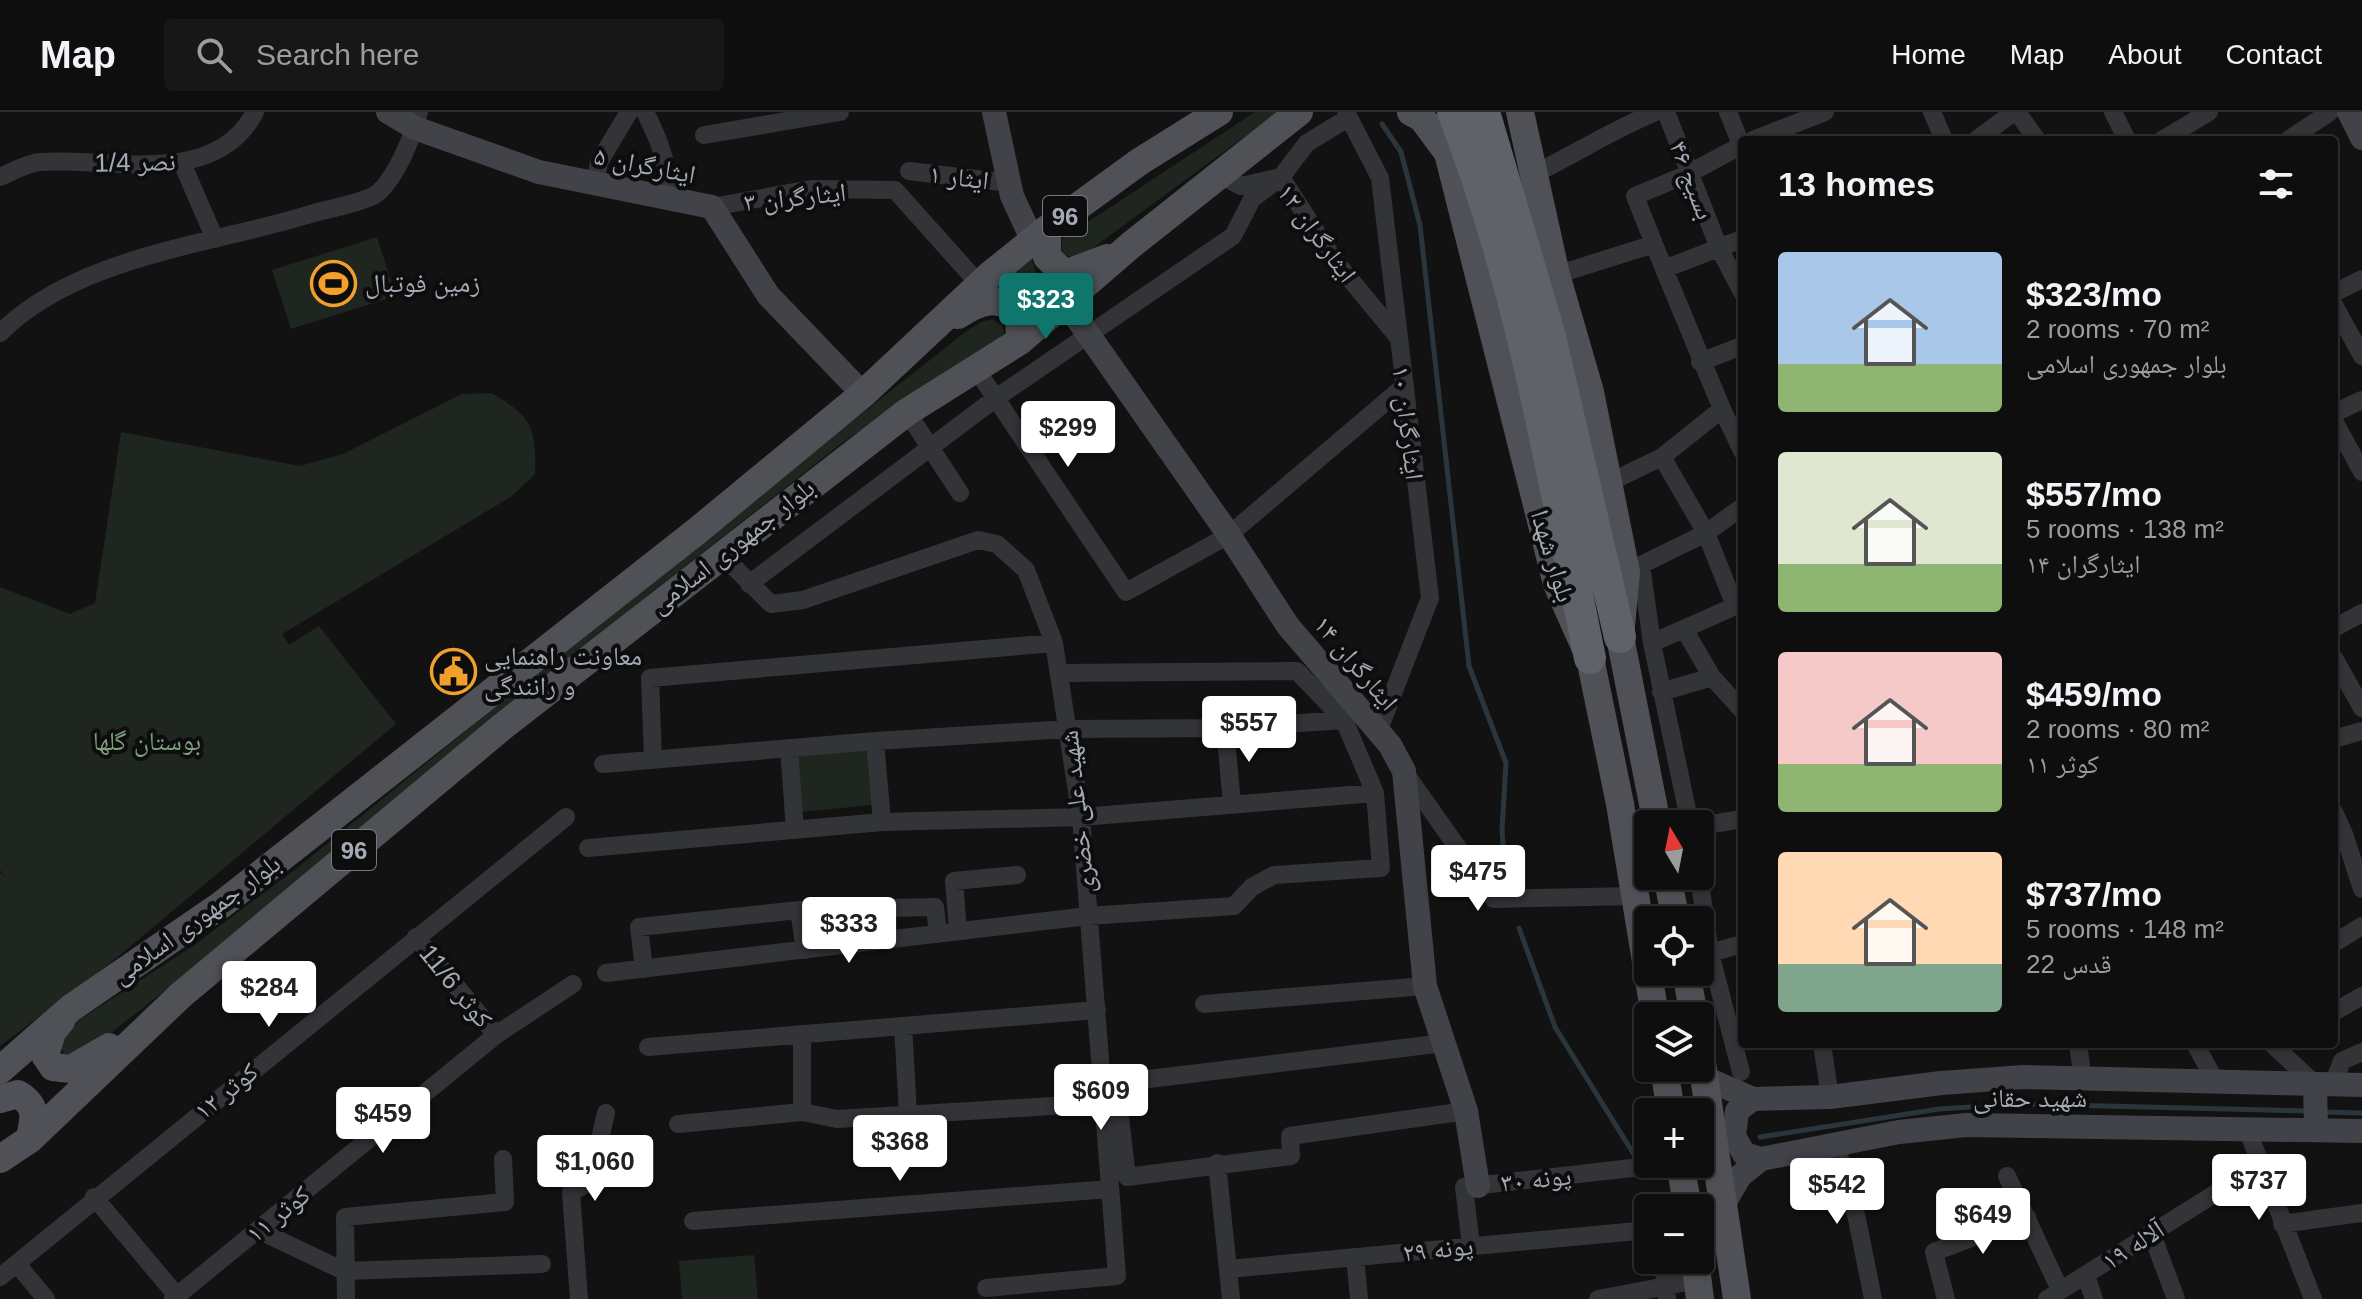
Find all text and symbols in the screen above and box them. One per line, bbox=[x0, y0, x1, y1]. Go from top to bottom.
search box bbox=[164, 19, 724, 91]
icon: search bbox=[192, 33, 236, 77]
text: Map bbox=[40, 34, 116, 76]
text: Search here bbox=[256, 38, 419, 71]
text: Home bbox=[1891, 39, 1966, 70]
text: Map bbox=[2010, 39, 2064, 70]
text: About bbox=[2108, 39, 2182, 70]
text: Contact bbox=[2226, 39, 2322, 70]
street label: بسیج ۴۶ bbox=[1661, 137, 1721, 224]
street label: ایثارگران ۵ bbox=[592, 140, 698, 191]
street label: نصر 1/4 bbox=[94, 146, 176, 178]
street label: ایثار ۱ bbox=[927, 158, 991, 196]
icon: filters bbox=[2254, 162, 2298, 206]
text: 13 homes bbox=[1778, 165, 1935, 203]
street label: ایثارگران ۳ bbox=[742, 177, 848, 218]
street label: ایثارگران ۱۲ bbox=[1270, 178, 1363, 289]
road number: 96 bbox=[1043, 196, 1087, 236]
sports icon: زمین فوتبال bbox=[310, 259, 358, 307]
place label: زمین فوتبال bbox=[365, 268, 480, 299]
pin: $323 bbox=[999, 273, 1093, 341]
text: $323/mo bbox=[2026, 275, 2162, 313]
text: $323 bbox=[1017, 284, 1075, 314]
icon: home bbox=[1842, 284, 1938, 380]
text: 2 rooms · 70 m² bbox=[2026, 314, 2210, 344]
text: بلوار جمهوری اسلامی bbox=[2026, 349, 2227, 379]
street label: ایثارگران ۱۰ bbox=[1385, 364, 1430, 482]
pin: $299 bbox=[1021, 401, 1115, 469]
text: $299 bbox=[1039, 412, 1097, 442]
street label: بلوار جمهوری اسلامی bbox=[644, 472, 821, 620]
text: $557/mo bbox=[2026, 475, 2162, 513]
icon: home bbox=[1842, 484, 1938, 580]
street label: بلوار شهدا bbox=[1525, 506, 1581, 606]
text: 5 rooms · 138 m² bbox=[2026, 514, 2224, 544]
text: ایثارگران ۱۴ bbox=[2026, 549, 2140, 579]
street label: ایثارگران ۱۴ bbox=[1307, 610, 1404, 717]
place label: معاونت راهنمایی و رانندگی bbox=[484, 641, 642, 702]
public building icon: معاونت راهنمایی و رانندگی bbox=[429, 647, 477, 695]
text: $459/mo bbox=[2026, 675, 2162, 713]
icon: home bbox=[1842, 684, 1938, 780]
pin: $557 bbox=[1202, 696, 1296, 764]
text: $557 bbox=[1220, 707, 1278, 737]
text: 2 rooms · 80 m² bbox=[2026, 714, 2210, 744]
park label: بوستان گلها bbox=[93, 726, 201, 757]
street label: شهید علی خضری bbox=[1054, 729, 1101, 895]
text: کوثر ۱۱ bbox=[2026, 749, 2099, 779]
north arrow bbox=[1634, 810, 1714, 890]
map controls bbox=[1634, 810, 1714, 1274]
road number: 96 bbox=[332, 830, 376, 870]
pin: $475 bbox=[1431, 845, 1525, 913]
street label: بلوار جمهوری اسلامی bbox=[106, 848, 287, 991]
text: $475 bbox=[1449, 856, 1507, 886]
text: $737/mo bbox=[2026, 875, 2162, 913]
icon: home bbox=[1842, 884, 1938, 980]
pin: $333 bbox=[802, 897, 896, 965]
button: locate bbox=[1634, 906, 1714, 986]
text: $333 bbox=[820, 908, 878, 938]
text: 5 rooms · 148 m² bbox=[2026, 914, 2224, 944]
street label: کوثر 11/6 bbox=[413, 938, 499, 1034]
text: قدس 22 bbox=[2026, 949, 2112, 979]
pin: $284 bbox=[222, 961, 316, 1029]
text: $284 bbox=[240, 972, 298, 1002]
button: layers bbox=[1634, 1002, 1714, 1082]
street label: کوثر ۱۲ bbox=[188, 1056, 264, 1126]
pin: $609 bbox=[1054, 1064, 1148, 1132]
text: $609 bbox=[1072, 1075, 1130, 1105]
street label: شهید حقانی bbox=[1973, 1083, 2087, 1114]
pin: $459 bbox=[336, 1087, 430, 1155]
text: $459 bbox=[354, 1098, 412, 1128]
button: + bbox=[1634, 1098, 1714, 1178]
pin: $368 bbox=[853, 1115, 947, 1183]
text: $368 bbox=[871, 1126, 929, 1156]
pin: $1,060 bbox=[530, 1135, 660, 1203]
text: $1,060 bbox=[555, 1146, 635, 1176]
pin: $737 bbox=[2212, 1154, 2306, 1222]
pin: $542 bbox=[1790, 1158, 1884, 1226]
street label: پونه ۳۰ bbox=[1499, 1160, 1573, 1199]
text: $737 bbox=[2230, 1165, 2288, 1195]
text: $542 bbox=[1808, 1169, 1866, 1199]
street label: کوثر ۱۱ bbox=[240, 1179, 316, 1249]
pin: $649 bbox=[1936, 1188, 2030, 1256]
button: − bbox=[1634, 1194, 1714, 1274]
text: $649 bbox=[1954, 1199, 2012, 1229]
street label: آلاله ۱۹ bbox=[2097, 1213, 2171, 1276]
street label: پونه ۲۹ bbox=[1401, 1230, 1475, 1269]

